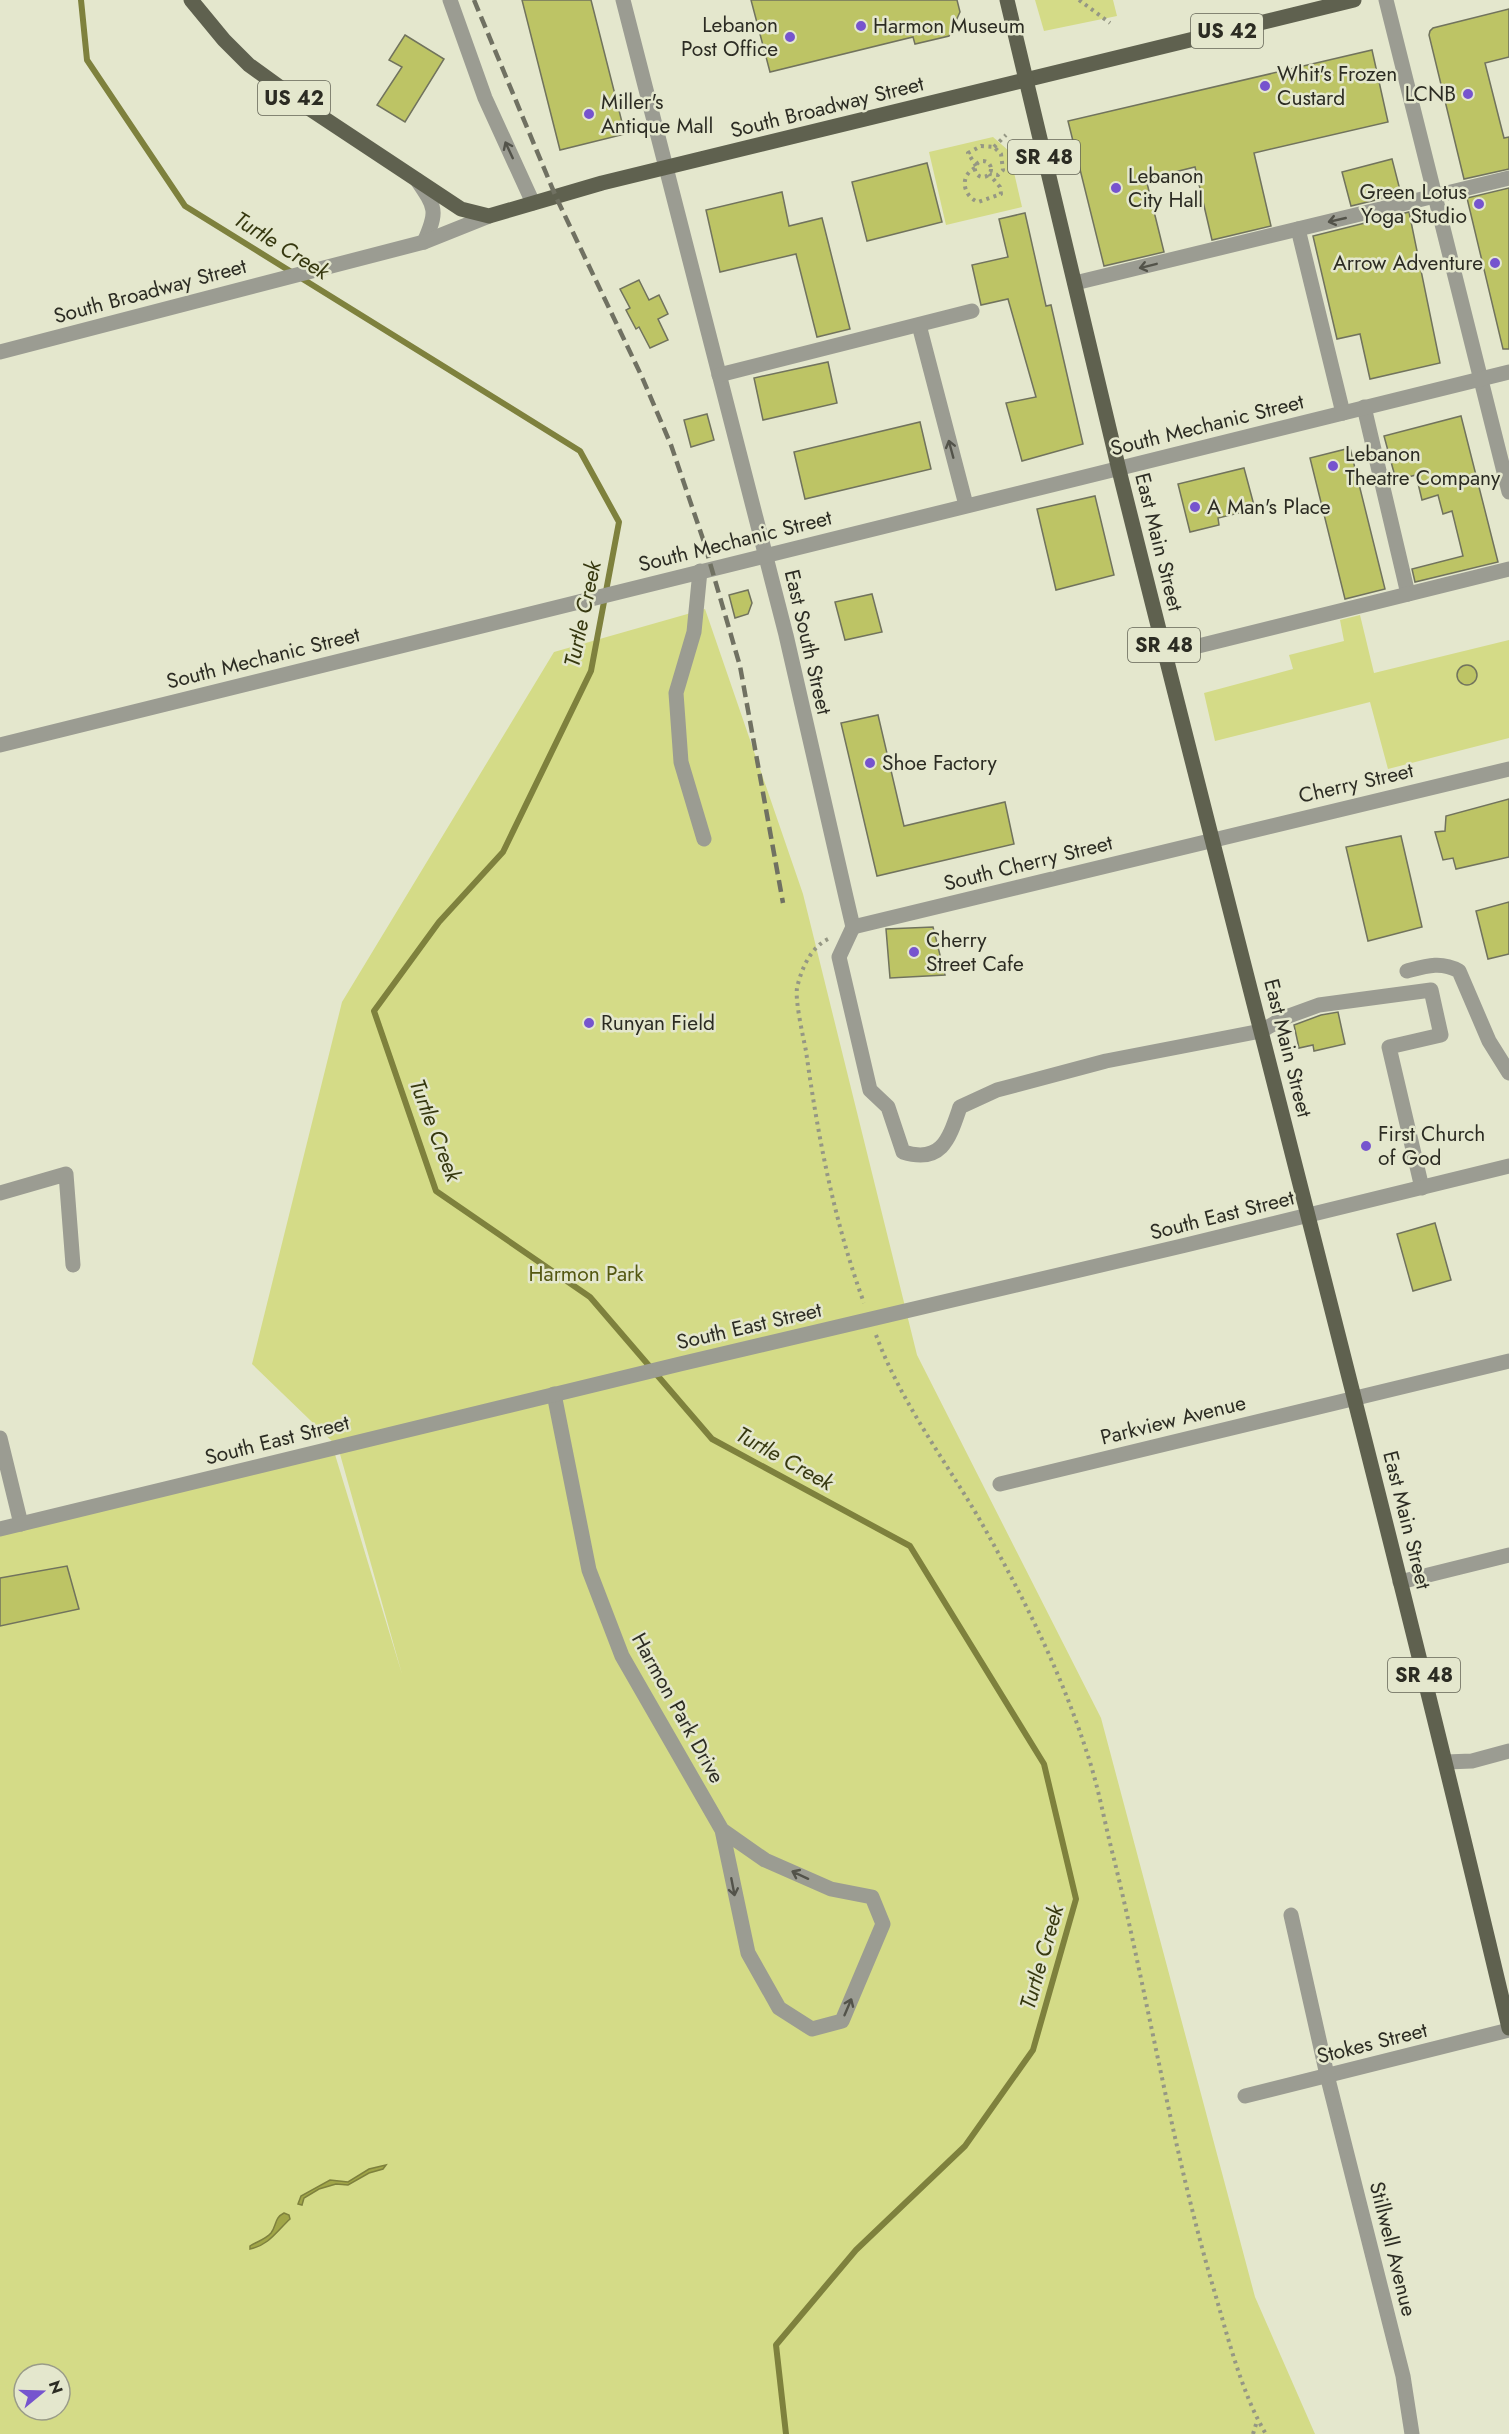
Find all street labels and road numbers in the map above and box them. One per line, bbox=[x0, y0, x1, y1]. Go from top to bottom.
road number: US 42 bbox=[1191, 14, 1263, 48]
street label: South Broadway Street bbox=[727, 68, 927, 146]
road number: US 42 bbox=[258, 81, 330, 115]
road number: SR 48 bbox=[1008, 140, 1080, 174]
street label: South Broadway Street bbox=[50, 251, 250, 331]
street label: South Mechanic Street bbox=[1107, 386, 1307, 464]
street label: East Main Street bbox=[1127, 470, 1191, 614]
street label: South Mechanic Street bbox=[635, 502, 835, 580]
street label: East South Street bbox=[777, 567, 839, 717]
street label: South Mechanic Street bbox=[163, 619, 363, 697]
road number: SR 48 bbox=[1128, 628, 1200, 662]
street label: Cherry Street bbox=[1296, 755, 1416, 811]
street label: South Cherry Street bbox=[940, 827, 1116, 899]
street label: East Main Street bbox=[1256, 976, 1320, 1120]
street label: South East Street bbox=[1147, 1183, 1297, 1247]
street label: South East Street bbox=[674, 1295, 824, 1357]
street label: Parkview Avenue bbox=[1097, 1387, 1249, 1453]
street label: South East Street bbox=[202, 1408, 352, 1472]
street label: East Main Street bbox=[1375, 1448, 1439, 1592]
street label: Harmon Park Drive bbox=[624, 1627, 732, 1789]
road number: SR 48 bbox=[1388, 1658, 1460, 1692]
street label: Stokes Street bbox=[1314, 2015, 1430, 2071]
street label: Stillwell Avenue bbox=[1362, 2179, 1424, 2320]

